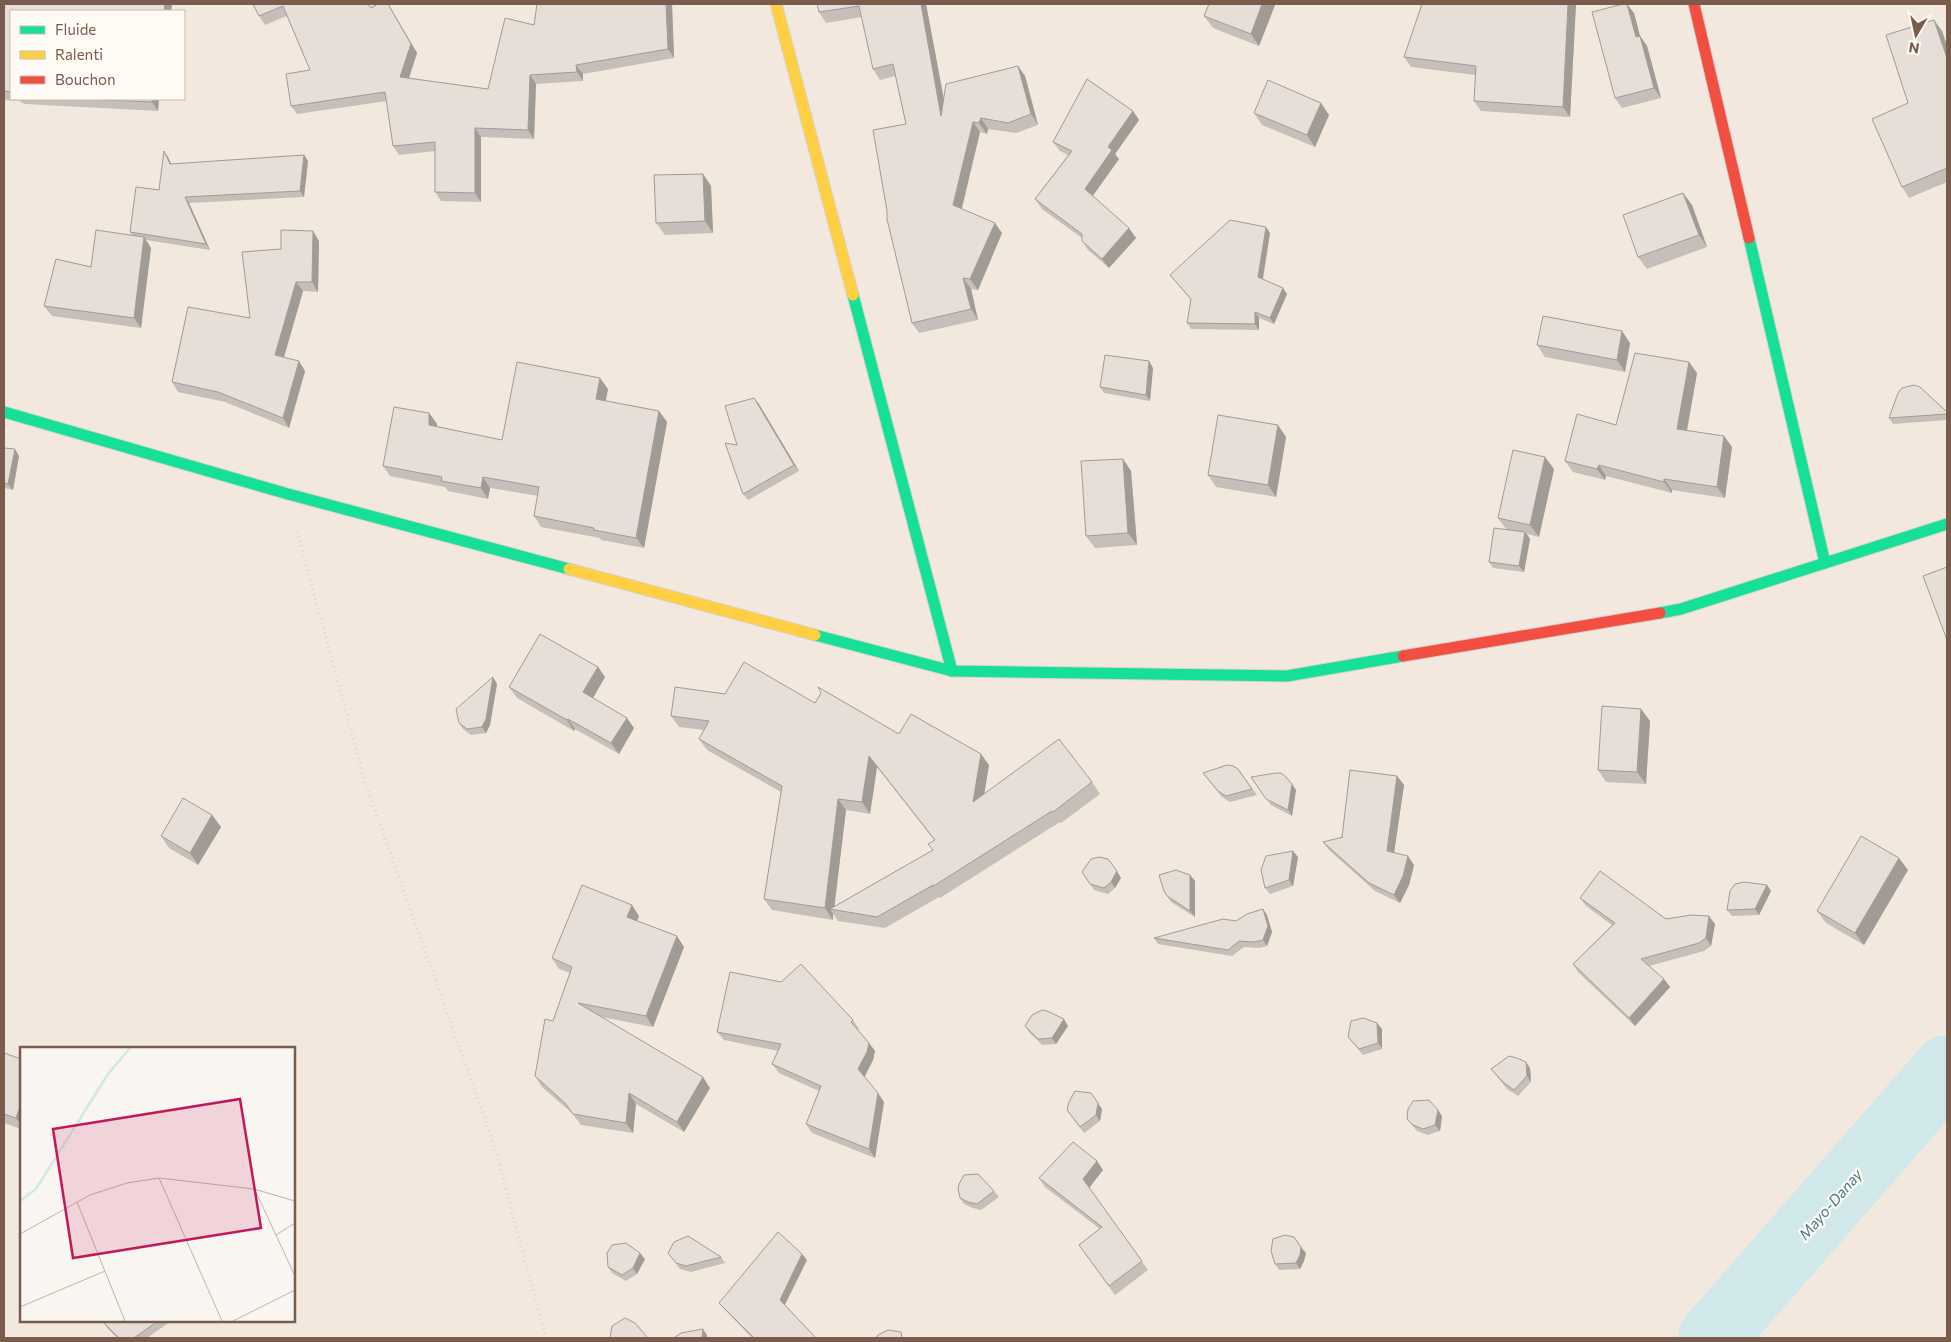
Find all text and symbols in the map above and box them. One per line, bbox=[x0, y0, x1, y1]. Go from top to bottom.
legend bbox=[10, 10, 185, 100]
north arrow bbox=[1891, 10, 1941, 60]
text: Fluide bbox=[55, 20, 96, 38]
text: N bbox=[1907, 39, 1920, 58]
text: Ralenti bbox=[55, 45, 103, 63]
text: Bouchon bbox=[55, 70, 116, 88]
inset map bbox=[20, 1047, 295, 1322]
water label: Mayo-Danay bbox=[1795, 1164, 1866, 1243]

